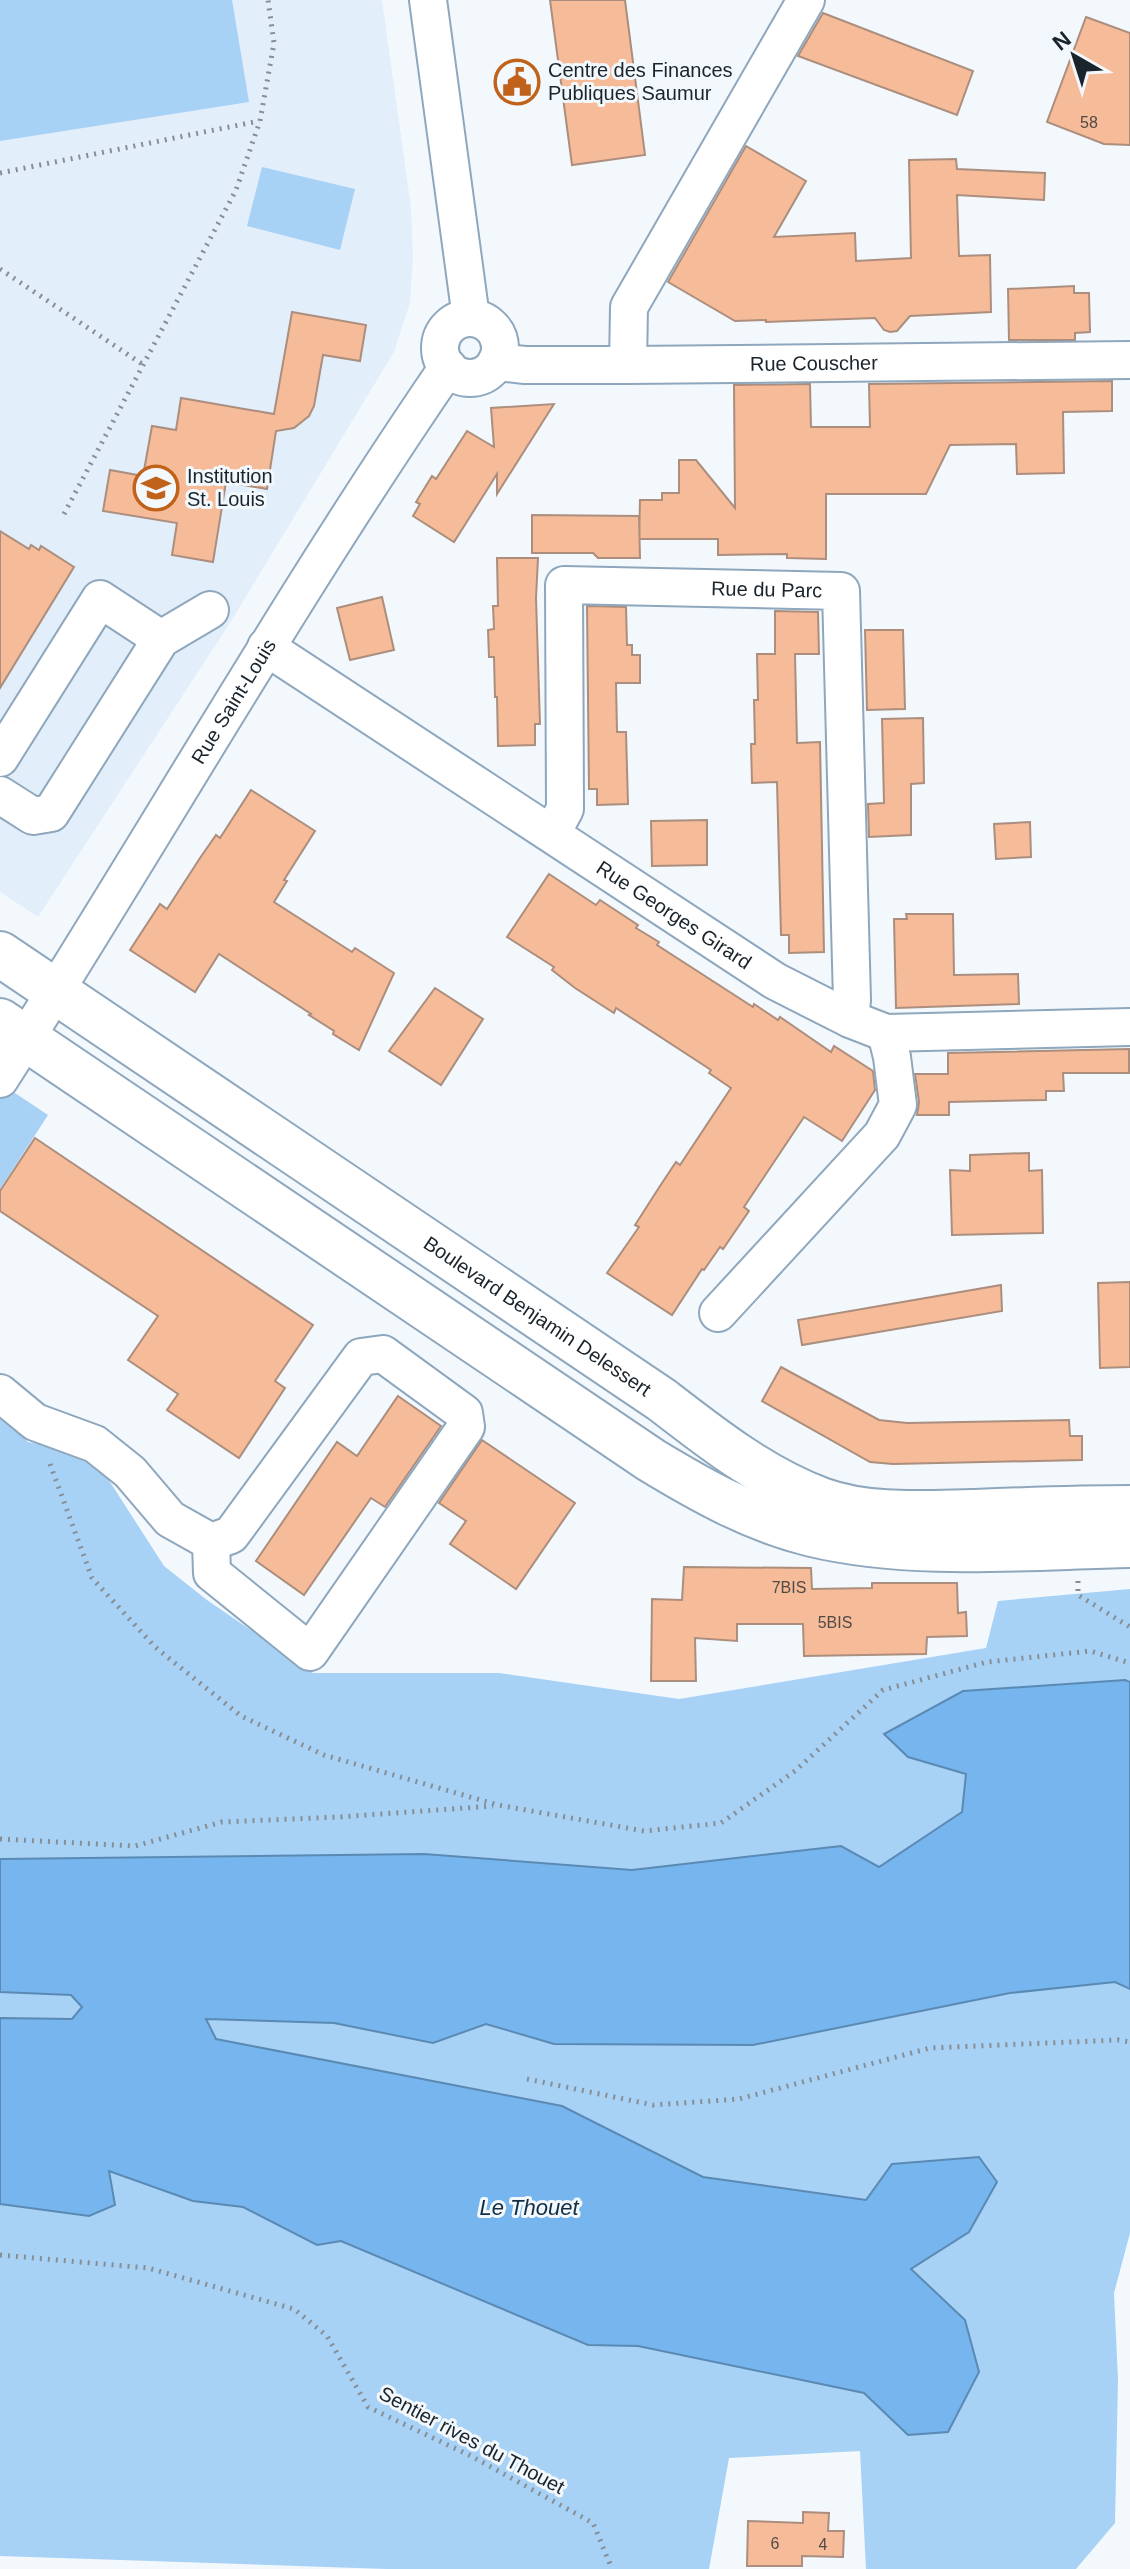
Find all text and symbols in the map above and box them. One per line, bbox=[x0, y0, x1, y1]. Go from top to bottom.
north arrow bbox=[1034, 16, 1114, 96]
text: N bbox=[1048, 26, 1076, 56]
public building icon: Centre des Finances Publiques Saumur bbox=[493, 58, 541, 106]
place label: Centre des Finances Publiques Saumur bbox=[548, 59, 733, 104]
house number: 58 bbox=[1080, 114, 1098, 131]
street label: Rue Couscher bbox=[750, 352, 878, 375]
school or university icon: Institution St. Louis bbox=[132, 464, 180, 512]
place label: Institution St. Louis bbox=[187, 465, 273, 510]
street label: Rue du Parc bbox=[711, 577, 822, 602]
street label: Rue Saint-Louis bbox=[187, 635, 280, 768]
street label: Rue Georges Girard bbox=[593, 856, 755, 973]
street label: Boulevard Benjamin Delessert bbox=[420, 1232, 656, 1401]
house number: 7BIS bbox=[772, 1579, 806, 1596]
house number: 5BIS bbox=[818, 1614, 852, 1631]
water label: Le Thouet bbox=[479, 2195, 579, 2220]
street label: Sentier rives du Thouet bbox=[376, 2382, 569, 2498]
house number: 6 bbox=[771, 2535, 780, 2552]
house number: 4 bbox=[819, 2536, 828, 2553]

